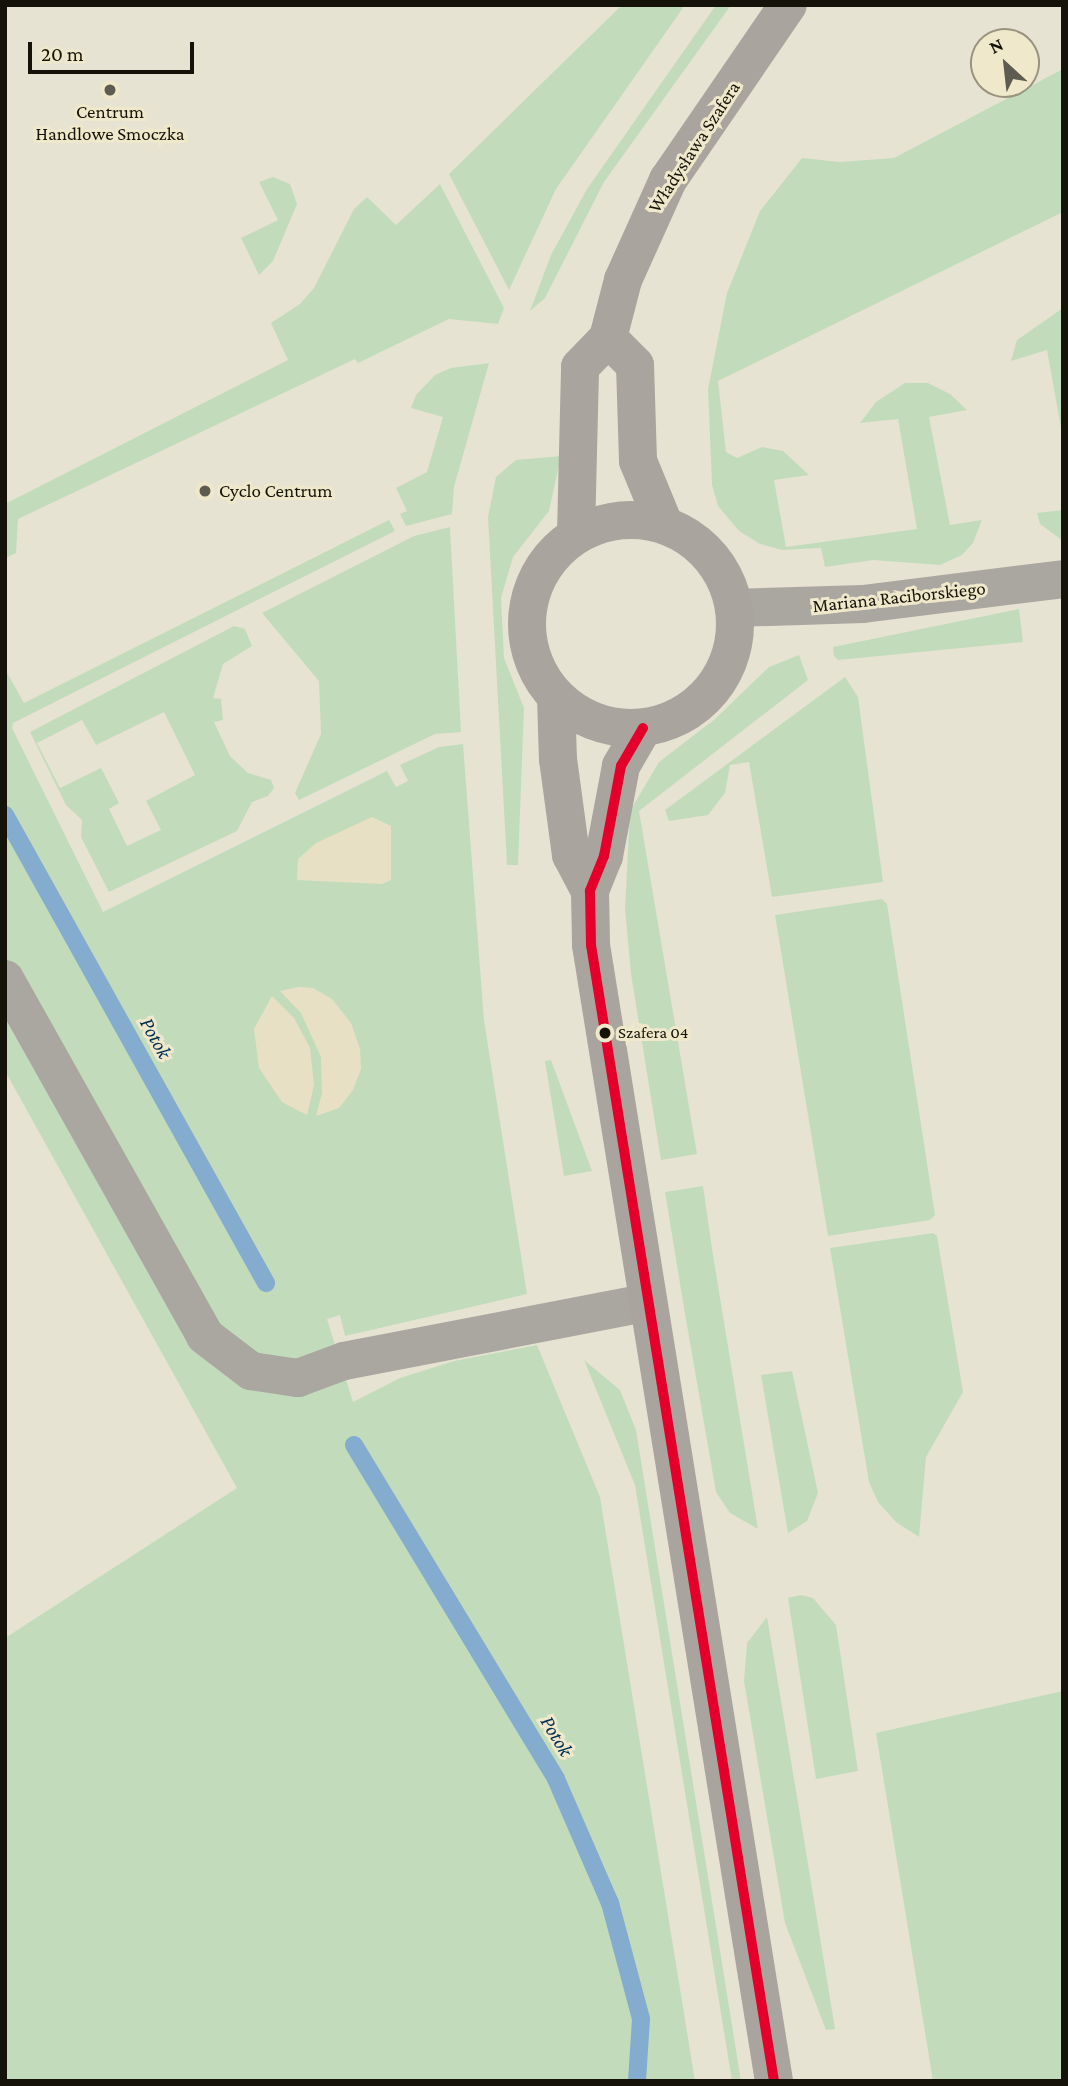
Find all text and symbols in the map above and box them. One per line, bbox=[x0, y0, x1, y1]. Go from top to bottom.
scale bar bbox=[32, 28, 198, 72]
north arrow bbox=[970, 28, 1040, 98]
text: N bbox=[986, 33, 1007, 58]
text: 20 m bbox=[41, 42, 84, 66]
street label: Władysława Szafera bbox=[643, 77, 745, 217]
marker: Centrum Handlowe Smoczka bbox=[102, 82, 118, 98]
place label: Centrum Handlowe Smoczka bbox=[36, 101, 184, 145]
place label: Cyclo Centrum bbox=[219, 480, 333, 502]
marker: Cyclo Centrum bbox=[197, 483, 213, 499]
street label: Mariana Raciborskiego bbox=[811, 577, 987, 617]
water label: Potok bbox=[134, 1013, 178, 1063]
place label: Szafera 04 bbox=[618, 1023, 689, 1043]
marker: Szafera 04 bbox=[598, 1026, 612, 1040]
water label: Potok bbox=[535, 1711, 579, 1761]

